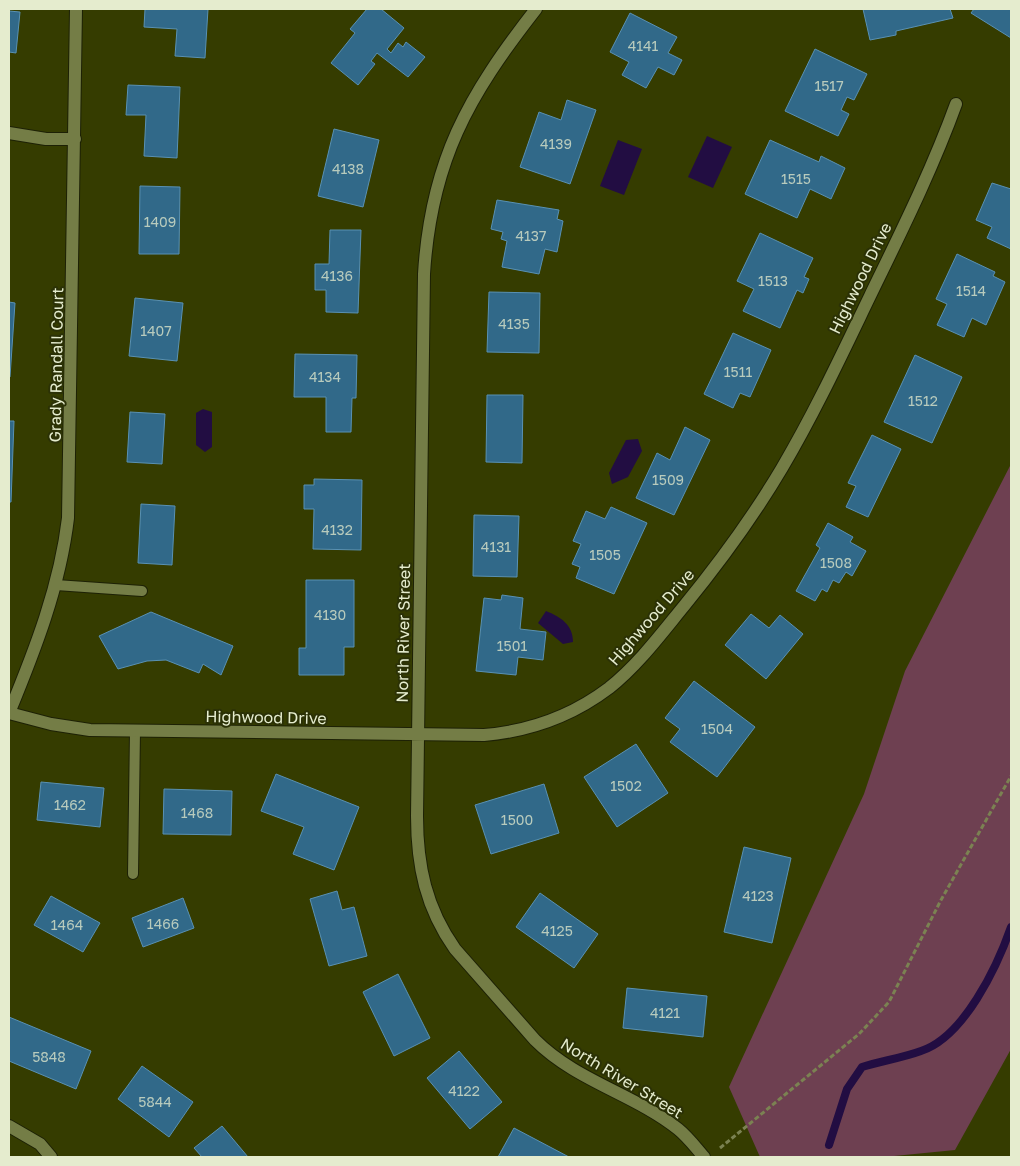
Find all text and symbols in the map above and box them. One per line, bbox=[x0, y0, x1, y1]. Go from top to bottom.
house number: 4141 bbox=[628, 37, 659, 54]
house number: 1517 bbox=[814, 77, 844, 94]
house number: 4139 bbox=[540, 135, 572, 152]
house number: 4138 bbox=[332, 160, 364, 177]
house number: 1515 bbox=[781, 170, 811, 187]
house number: 1409 bbox=[144, 213, 176, 230]
street label: Highwood Drive bbox=[824, 219, 896, 337]
house number: 4137 bbox=[516, 227, 546, 244]
house number: 4136 bbox=[321, 267, 353, 284]
house number: 1513 bbox=[758, 272, 788, 289]
house number: 1514 bbox=[956, 282, 986, 299]
street label: Grady Randall Court bbox=[45, 287, 67, 443]
house number: 4135 bbox=[498, 315, 530, 332]
house number: 1407 bbox=[140, 322, 172, 339]
house number: 1511 bbox=[724, 363, 752, 380]
house number: 4134 bbox=[309, 368, 341, 385]
house number: 1512 bbox=[908, 392, 938, 409]
house number: 1509 bbox=[652, 471, 684, 488]
house number: 4132 bbox=[321, 521, 353, 538]
house number: 4131 bbox=[481, 538, 511, 555]
house number: 1505 bbox=[589, 546, 621, 563]
house number: 1508 bbox=[820, 554, 852, 571]
street label: North River Street bbox=[392, 563, 414, 703]
street label: Highwood Drive bbox=[604, 565, 698, 669]
house number: 4130 bbox=[314, 606, 346, 623]
house number: 1501 bbox=[497, 637, 527, 654]
street label: Highwood Drive bbox=[205, 706, 327, 728]
house number: 1504 bbox=[701, 720, 733, 737]
house number: 1502 bbox=[610, 777, 642, 794]
house number: 1462 bbox=[54, 796, 86, 813]
house number: 1468 bbox=[181, 804, 213, 821]
house number: 1500 bbox=[501, 811, 533, 828]
house number: 4123 bbox=[742, 887, 774, 904]
house number: 1466 bbox=[147, 915, 179, 932]
house number: 1464 bbox=[51, 916, 83, 933]
house number: 4125 bbox=[541, 922, 573, 939]
house number: 4121 bbox=[650, 1004, 680, 1021]
street label: North River Street bbox=[557, 1034, 687, 1122]
house number: 5848 bbox=[32, 1048, 66, 1065]
house number: 4122 bbox=[448, 1082, 480, 1099]
house number: 5844 bbox=[138, 1093, 172, 1110]

